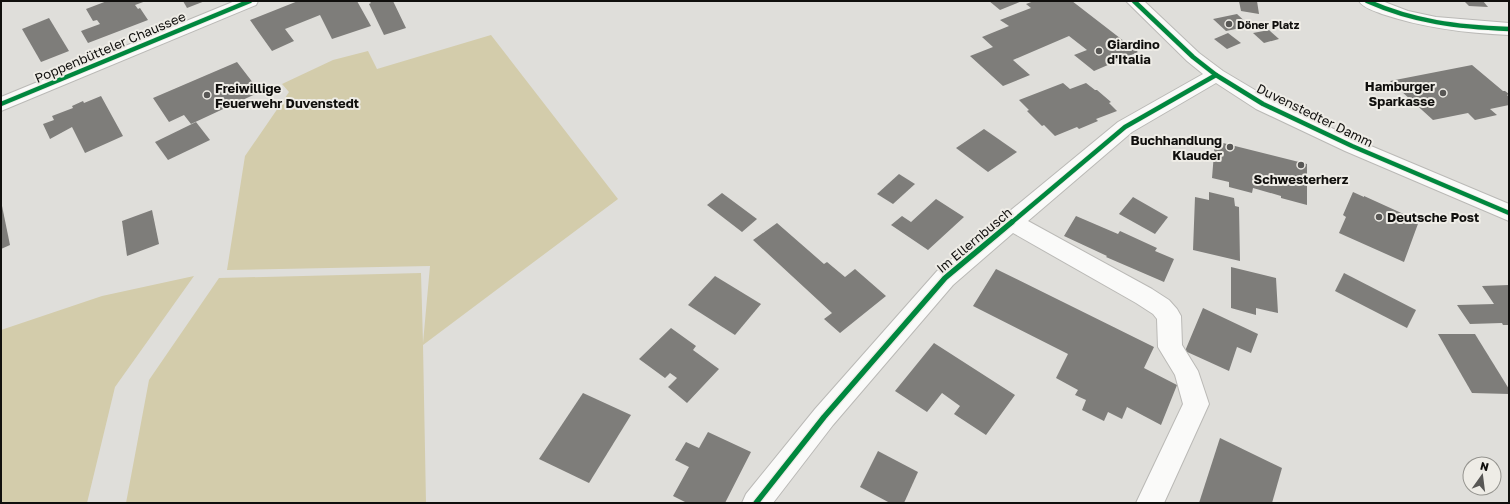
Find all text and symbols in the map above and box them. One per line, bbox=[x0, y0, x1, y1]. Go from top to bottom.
street label: Poppenbütteler Chaussee bbox=[32, 8, 188, 86]
place label: Döner Platz bbox=[1237, 18, 1300, 31]
marker: Döner Platz bbox=[1224, 19, 1234, 29]
place label: Giardino d'Italia bbox=[1107, 36, 1160, 67]
marker: Giardino d'Italia bbox=[1094, 46, 1104, 56]
place label: Hamburger Sparkasse bbox=[1365, 78, 1435, 109]
place label: Freiwillige Feuerwehr Duvenstedt bbox=[215, 80, 359, 111]
street label: Duvenstedter Damm bbox=[1254, 80, 1376, 150]
marker: Hamburger Sparkasse bbox=[1438, 88, 1448, 98]
marker: Freiwillige Feuerwehr Duvenstedt bbox=[202, 90, 212, 100]
place label: Buchhandlung Klauder bbox=[1131, 132, 1222, 163]
marker: Buchhandlung Klauder bbox=[1225, 142, 1235, 152]
marker: Schwesterherz bbox=[1296, 160, 1306, 170]
place label: Schwesterherz bbox=[1254, 171, 1349, 187]
street label: Im Ellernbusch bbox=[933, 204, 1015, 276]
place label: Deutsche Post bbox=[1387, 209, 1479, 225]
marker: Deutsche Post bbox=[1374, 212, 1384, 222]
north arrow bbox=[1462, 456, 1502, 496]
text: N bbox=[1479, 458, 1490, 473]

